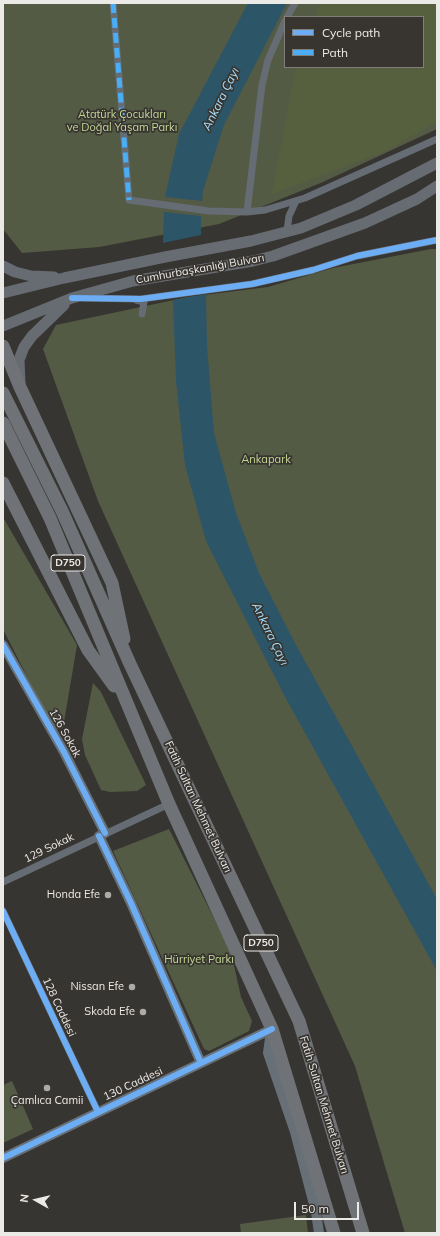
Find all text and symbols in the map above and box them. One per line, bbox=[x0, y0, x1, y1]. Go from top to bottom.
legend bbox=[284, 16, 424, 68]
text: Cycle path bbox=[322, 25, 380, 40]
text: Path bbox=[322, 45, 348, 60]
water label: Ankara Çayı bbox=[200, 65, 242, 133]
park label: Atatürk Çocukları ve Doğal Yaşam Parkı bbox=[67, 108, 177, 134]
street label: Cumhurbaşkanlığı Bulvarı bbox=[135, 251, 265, 287]
park label: Ankapark bbox=[241, 453, 291, 467]
road number: D750 bbox=[51, 555, 85, 571]
water label: Ankara Çayı bbox=[249, 600, 291, 668]
street label: 126 Sokak bbox=[46, 706, 84, 760]
street label: Fatih Sultan Mehmet Bulvarı bbox=[162, 739, 234, 875]
street label: 129 Sokak bbox=[22, 830, 76, 866]
place label: Honda Efe bbox=[47, 888, 100, 902]
marker: Honda Efe bbox=[103, 890, 113, 900]
road number: D750 bbox=[244, 935, 278, 951]
park label: Hürriyet Parkı bbox=[164, 953, 234, 967]
street label: 128 Caddesi bbox=[40, 975, 78, 1039]
place label: Nissan Efe bbox=[70, 980, 124, 994]
marker: Nissan Efe bbox=[127, 982, 137, 992]
place label: Skoda Efe bbox=[84, 1005, 135, 1019]
marker: Skoda Efe bbox=[138, 1007, 148, 1017]
street label: Fatih Sultan Mehmet Bulvarı bbox=[297, 1034, 351, 1176]
street label: 130 Caddesi bbox=[101, 1065, 165, 1103]
marker: Çamlıca Camii bbox=[42, 1083, 52, 1093]
place label: Çamlıca Camii bbox=[11, 1094, 83, 1108]
north arrow bbox=[16, 1180, 56, 1220]
text: N bbox=[17, 1193, 32, 1203]
scale bar bbox=[296, 1194, 361, 1220]
text: 50 m bbox=[301, 1201, 329, 1216]

